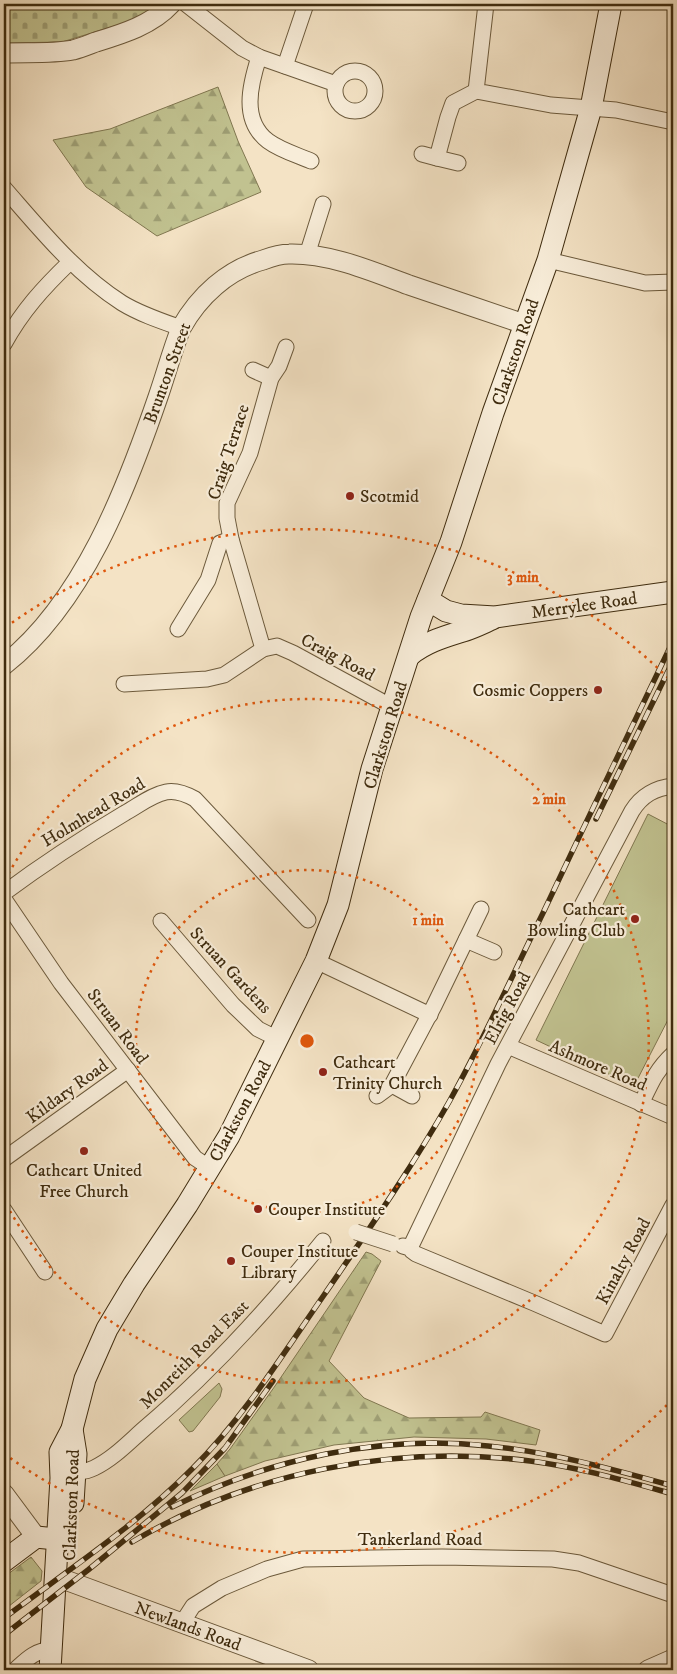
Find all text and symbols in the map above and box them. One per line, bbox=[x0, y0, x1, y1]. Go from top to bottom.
street label: Clarkston Road bbox=[487, 296, 545, 409]
street label: Brunton Street bbox=[139, 319, 197, 427]
street label: Craig Terrace bbox=[203, 402, 255, 503]
place label: Scotmid bbox=[360, 486, 419, 508]
marker: Scotmid bbox=[344, 490, 356, 502]
text: 3 min bbox=[507, 568, 539, 587]
street label: Merrylee Road bbox=[530, 588, 638, 624]
street label: Craig Road bbox=[297, 629, 378, 687]
street label: Clarkston Road bbox=[359, 679, 413, 792]
place label: Cosmic Coppers bbox=[473, 680, 588, 702]
marker: Cosmic Coppers bbox=[592, 684, 604, 696]
street label: Holmhead Road bbox=[38, 773, 149, 852]
text: 2 min bbox=[532, 790, 566, 809]
place label: Cathcart Bowling Club bbox=[527, 899, 625, 942]
text: 1 min bbox=[412, 911, 444, 930]
marker: Cathcart Bowling Club bbox=[629, 913, 641, 925]
street label: Struan Gardens bbox=[185, 923, 276, 1018]
street label: Elrig Road bbox=[480, 968, 536, 1049]
street label: Struan Road bbox=[82, 985, 153, 1069]
centre of rings bbox=[298, 1032, 316, 1050]
street label: Ashmore Road bbox=[545, 1035, 650, 1096]
place label: Cathcart Trinity Church bbox=[333, 1052, 443, 1095]
street label: Kildary Road bbox=[22, 1055, 113, 1129]
street label: Clarkston Road bbox=[205, 1057, 277, 1166]
marker: Cathcart Trinity Church bbox=[317, 1066, 329, 1078]
marker: Cathcart United Free Church bbox=[78, 1145, 90, 1157]
place label: Cathcart United Free Church bbox=[26, 1160, 142, 1203]
place label: Couper Institute bbox=[268, 1199, 385, 1221]
marker: Couper Institute bbox=[252, 1203, 264, 1215]
street label: Kinalty Road bbox=[592, 1214, 656, 1309]
place label: Couper Institute Library bbox=[241, 1241, 358, 1284]
marker: Couper Institute Library bbox=[225, 1255, 237, 1267]
street label: Monreith Road East bbox=[136, 1295, 254, 1414]
street label: Clarkston Road bbox=[59, 1449, 85, 1561]
street label: Tankerland Road bbox=[358, 1529, 482, 1551]
street label: Newlands Road bbox=[131, 1598, 244, 1656]

